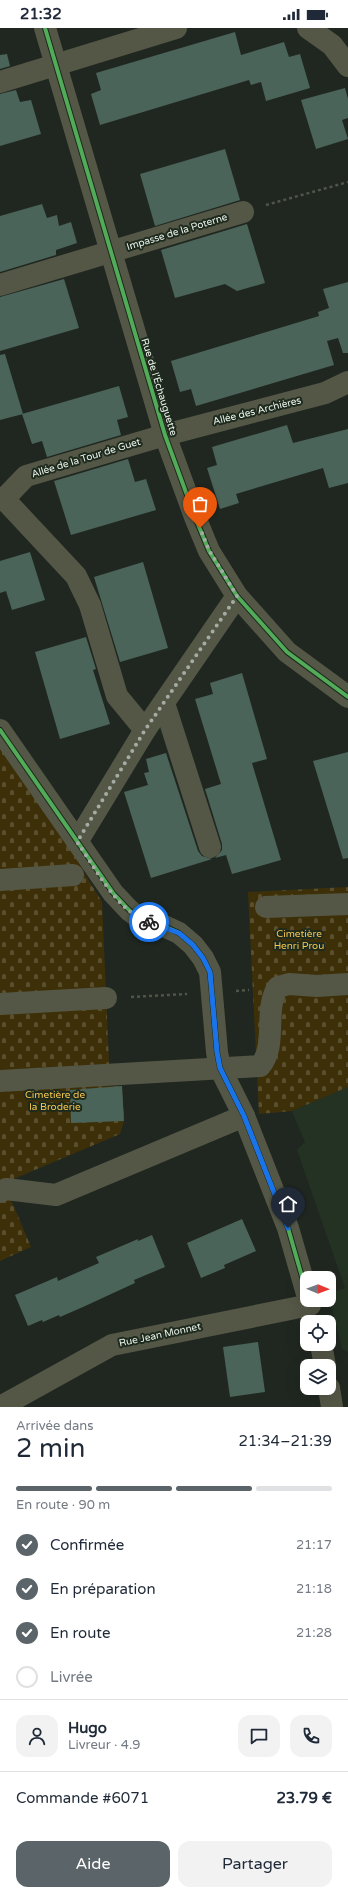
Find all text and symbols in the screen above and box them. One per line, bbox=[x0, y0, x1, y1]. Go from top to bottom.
text: 21:32 bbox=[20, 5, 62, 23]
street label: Impasse de la Poterne bbox=[125, 211, 229, 253]
street label: Rue de l'Échauguette bbox=[138, 337, 180, 438]
street label: Allée des Archières bbox=[212, 394, 303, 428]
street label: Allée de la Tour de Guet bbox=[30, 436, 142, 480]
pin bbox=[183, 487, 217, 528]
icon: bag bbox=[189, 493, 211, 515]
courier bbox=[129, 902, 169, 942]
icon: bike bbox=[138, 911, 160, 933]
park label: Cimetière Henri Prou bbox=[274, 928, 324, 952]
park label: Cimetière de la Broderie bbox=[25, 1089, 85, 1113]
pin bbox=[271, 1187, 305, 1228]
icon: home bbox=[277, 1193, 299, 1215]
north arrow bbox=[300, 1271, 336, 1307]
map controls bbox=[300, 1271, 336, 1395]
button: locate bbox=[300, 1315, 336, 1351]
street label: Rue Jean Monnet bbox=[118, 1320, 202, 1350]
button: layers bbox=[300, 1359, 336, 1395]
text: Arrivée dans bbox=[16, 1418, 93, 1434]
text: 21:34–21:39 bbox=[238, 1432, 332, 1450]
text: 2 min bbox=[16, 1433, 85, 1464]
text: En route · 90 m bbox=[16, 1497, 110, 1513]
icon: check bbox=[16, 1534, 38, 1556]
text: Confirmée bbox=[50, 1536, 124, 1554]
text: 21:17 bbox=[296, 1537, 332, 1553]
icon: check bbox=[16, 1578, 38, 1600]
text: En préparation bbox=[50, 1580, 156, 1598]
text: 21:18 bbox=[296, 1581, 332, 1597]
icon: check bbox=[16, 1622, 38, 1644]
text: En route bbox=[50, 1624, 110, 1642]
text: 21:28 bbox=[296, 1625, 332, 1641]
text: Livrée bbox=[50, 1668, 93, 1686]
button: person bbox=[16, 1715, 58, 1757]
button: chat bbox=[238, 1715, 280, 1757]
button: phone bbox=[290, 1715, 332, 1757]
text: Hugo bbox=[68, 1719, 107, 1737]
text: Livreur · 4.9 bbox=[68, 1737, 141, 1753]
text: Commande #6071 bbox=[16, 1789, 149, 1807]
text: 23.79 € bbox=[276, 1789, 332, 1807]
button: Aide bbox=[16, 1841, 170, 1887]
button: Partager bbox=[178, 1841, 332, 1887]

